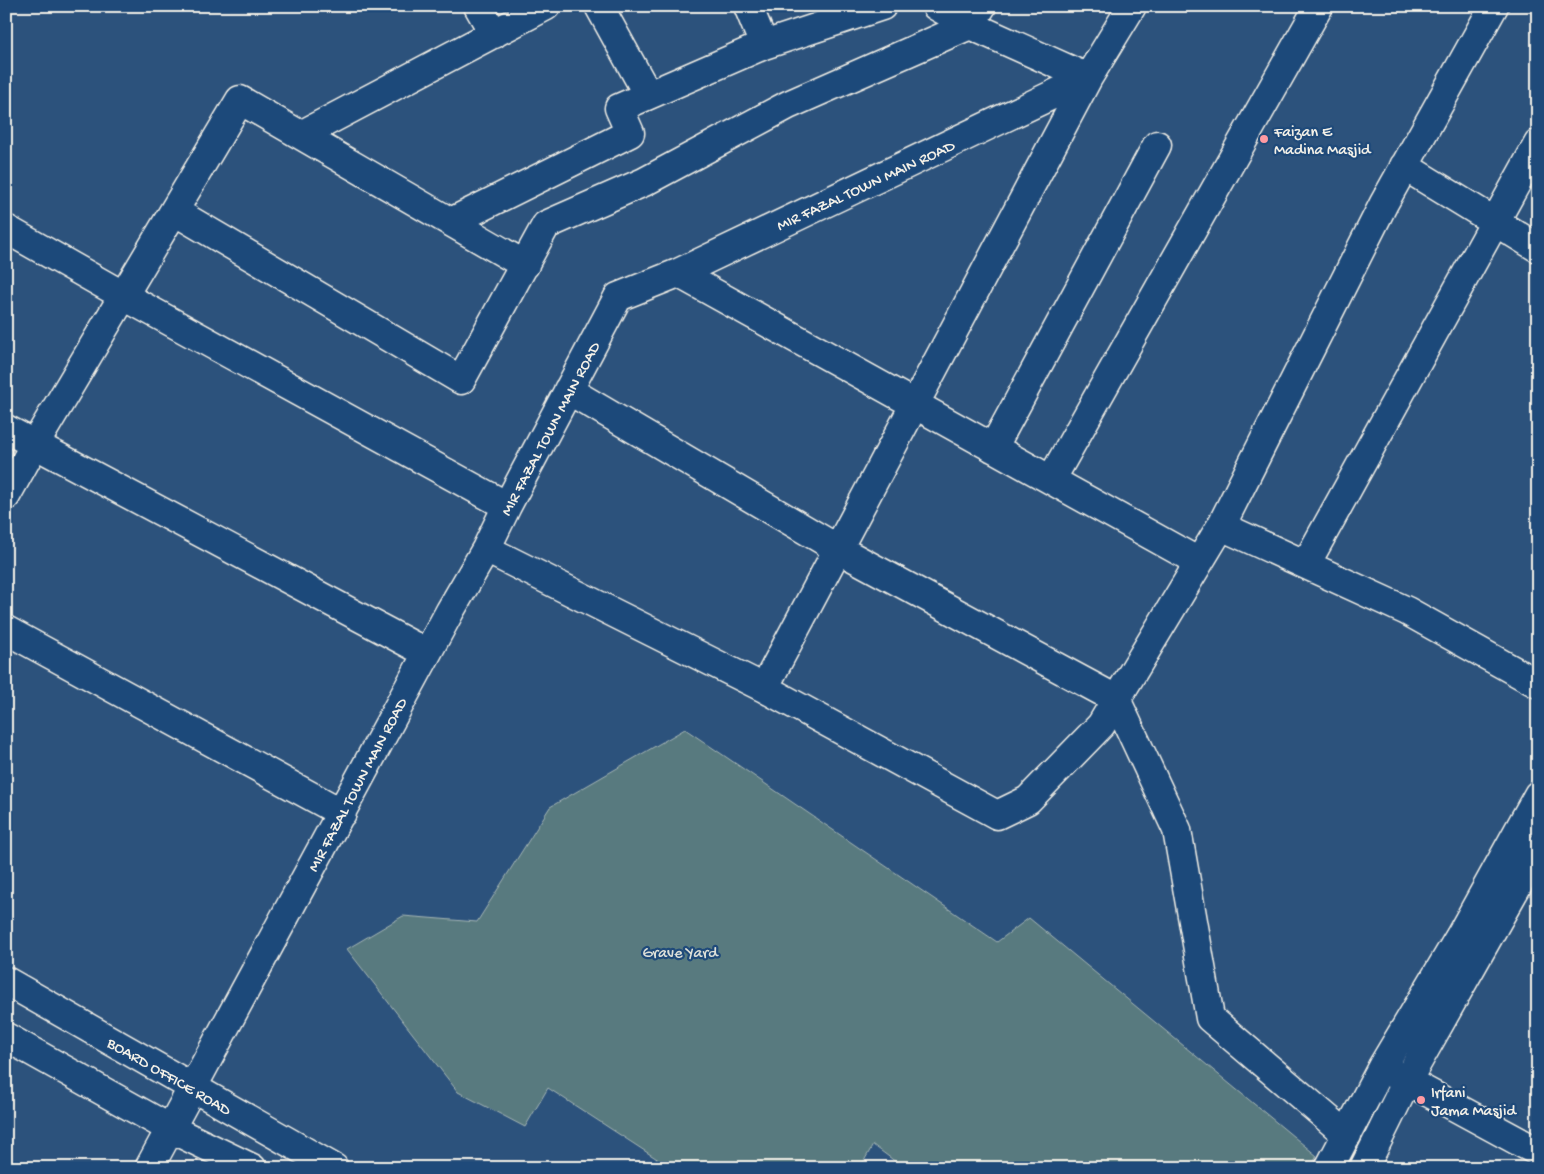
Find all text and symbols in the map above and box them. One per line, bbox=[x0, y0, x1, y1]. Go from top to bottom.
place label: Faizan E Madina Masjid bbox=[1273, 124, 1372, 161]
marker: Faizan E Madina Masjid bbox=[1258, 133, 1270, 145]
street label: MIR FAZAL TOWN MAIN ROAD bbox=[774, 137, 959, 237]
street label: MIR FAZAL TOWN MAIN ROAD bbox=[498, 339, 606, 520]
street label: MIR FAZAL TOWN MAIN ROAD bbox=[305, 695, 413, 876]
park label: Grave Yard bbox=[642, 945, 719, 964]
street label: BOARD OFFICE ROAD bbox=[102, 1034, 234, 1122]
place label: Irfani Jama Masjid bbox=[1431, 1085, 1517, 1122]
marker: Irfani Jama Masjid bbox=[1415, 1094, 1427, 1106]

